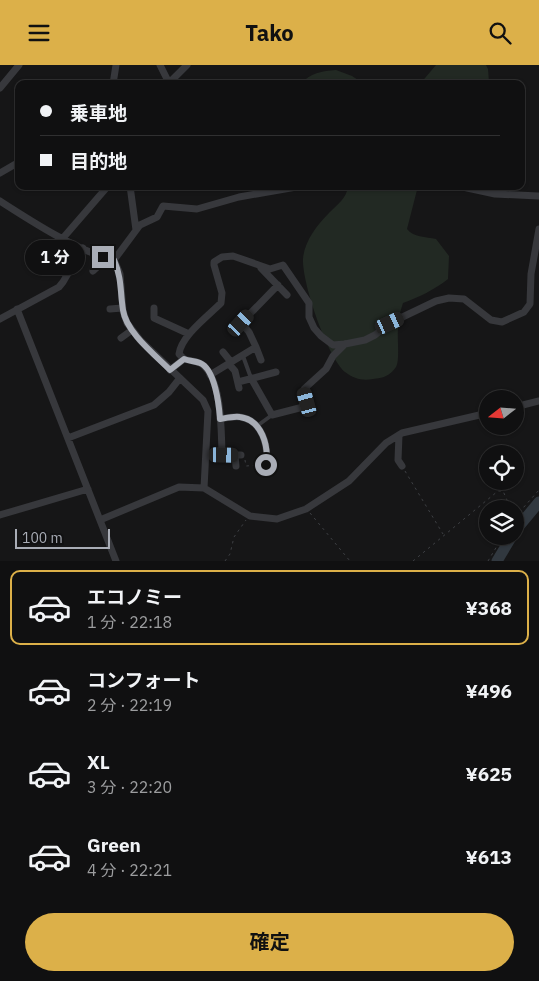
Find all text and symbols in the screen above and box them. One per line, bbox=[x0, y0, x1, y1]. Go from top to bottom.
text: Tako bbox=[245, 18, 294, 47]
icon: menu bbox=[25, 19, 53, 47]
icon: search bbox=[486, 19, 514, 47]
text: 乗車地 bbox=[70, 101, 127, 125]
text: 目的地 bbox=[70, 149, 127, 173]
callout: 1 分 bbox=[26, 239, 86, 275]
route end bbox=[92, 246, 114, 268]
text: 1 分 bbox=[40, 247, 70, 267]
car bbox=[225, 307, 256, 339]
car bbox=[373, 310, 406, 336]
car bbox=[295, 386, 318, 418]
north arrow bbox=[479, 390, 524, 435]
map controls bbox=[479, 390, 524, 545]
button: locate bbox=[479, 445, 524, 490]
car bbox=[208, 447, 239, 463]
route start bbox=[255, 454, 277, 476]
button: layers bbox=[479, 500, 524, 545]
scale bar bbox=[15, 526, 110, 549]
text: 100 m bbox=[22, 529, 63, 547]
icon: car bbox=[27, 585, 72, 630]
text: エコノミー bbox=[87, 585, 182, 609]
text: ¥368 bbox=[465, 596, 512, 620]
text: 1 分 · 22:18 bbox=[87, 612, 172, 632]
icon: car bbox=[27, 668, 72, 713]
text: コンフォート bbox=[87, 668, 200, 692]
text: ¥496 bbox=[465, 679, 512, 703]
text: 2 分 · 22:19 bbox=[87, 695, 172, 715]
text: XL bbox=[87, 750, 110, 774]
icon: car bbox=[27, 751, 72, 796]
text: ¥625 bbox=[465, 762, 512, 786]
text: 3 分 · 22:20 bbox=[87, 777, 172, 797]
text: Green bbox=[87, 833, 141, 857]
icon: car bbox=[27, 834, 72, 879]
text: ¥613 bbox=[465, 845, 512, 869]
text: 4 分 · 22:21 bbox=[87, 860, 172, 880]
button: 確定 bbox=[25, 913, 514, 971]

